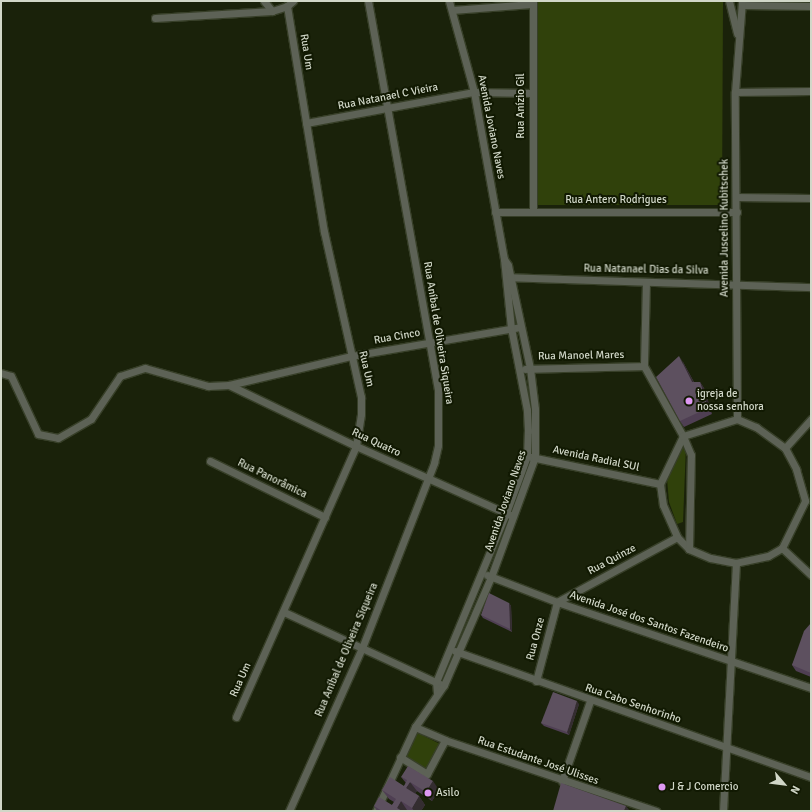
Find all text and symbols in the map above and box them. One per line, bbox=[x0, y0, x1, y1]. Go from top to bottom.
street label: Rua Um bbox=[297, 33, 315, 71]
street label: Rua Anízio Gil bbox=[514, 73, 528, 139]
street label: Avenida Joviano Naves bbox=[474, 74, 508, 180]
street label: Rua Natanael C Vieira bbox=[337, 81, 439, 113]
street label: Avenida Juscelino Kubitschek bbox=[718, 159, 732, 297]
street label: Rua Antero Rodrigues bbox=[565, 193, 667, 207]
street label: Rua Aníbal de Oliveira Siqueira bbox=[420, 261, 456, 405]
street label: Rua Natanael Dias da Silva bbox=[583, 262, 709, 278]
street label: Rua Cinco bbox=[373, 326, 421, 348]
street label: Rua Manoel Mares bbox=[538, 349, 624, 363]
street label: Rua Um bbox=[355, 350, 377, 388]
place label: igreja de nossa senhora bbox=[697, 388, 764, 414]
marker: igreja de nossa senhora bbox=[684, 396, 694, 406]
street label: Rua Quatro bbox=[349, 426, 403, 460]
street label: Avenida Radial SUl bbox=[551, 443, 641, 475]
street label: Avenida Joviano Naves bbox=[483, 449, 529, 553]
street label: Rua Panorâmica bbox=[235, 456, 309, 502]
street label: Rua Quinze bbox=[586, 542, 638, 578]
street label: Rua Aníbal de Oliveira Siqueira bbox=[313, 581, 381, 719]
street label: Avenida José dos Santos Fazendeiro bbox=[568, 589, 730, 655]
street label: Rua Onze bbox=[524, 616, 548, 662]
street label: Rua Um bbox=[228, 661, 254, 699]
street label: Rua Cabo Senhorinho bbox=[583, 681, 683, 727]
street label: Rua Estudante José Ulisses bbox=[476, 734, 600, 788]
north arrow bbox=[764, 764, 804, 804]
place label: J & J Comercio bbox=[670, 780, 738, 794]
marker: J & J Comercio bbox=[657, 782, 667, 792]
text: N bbox=[788, 783, 803, 796]
place label: Asilo bbox=[436, 786, 459, 800]
marker: Asilo bbox=[423, 788, 433, 798]

